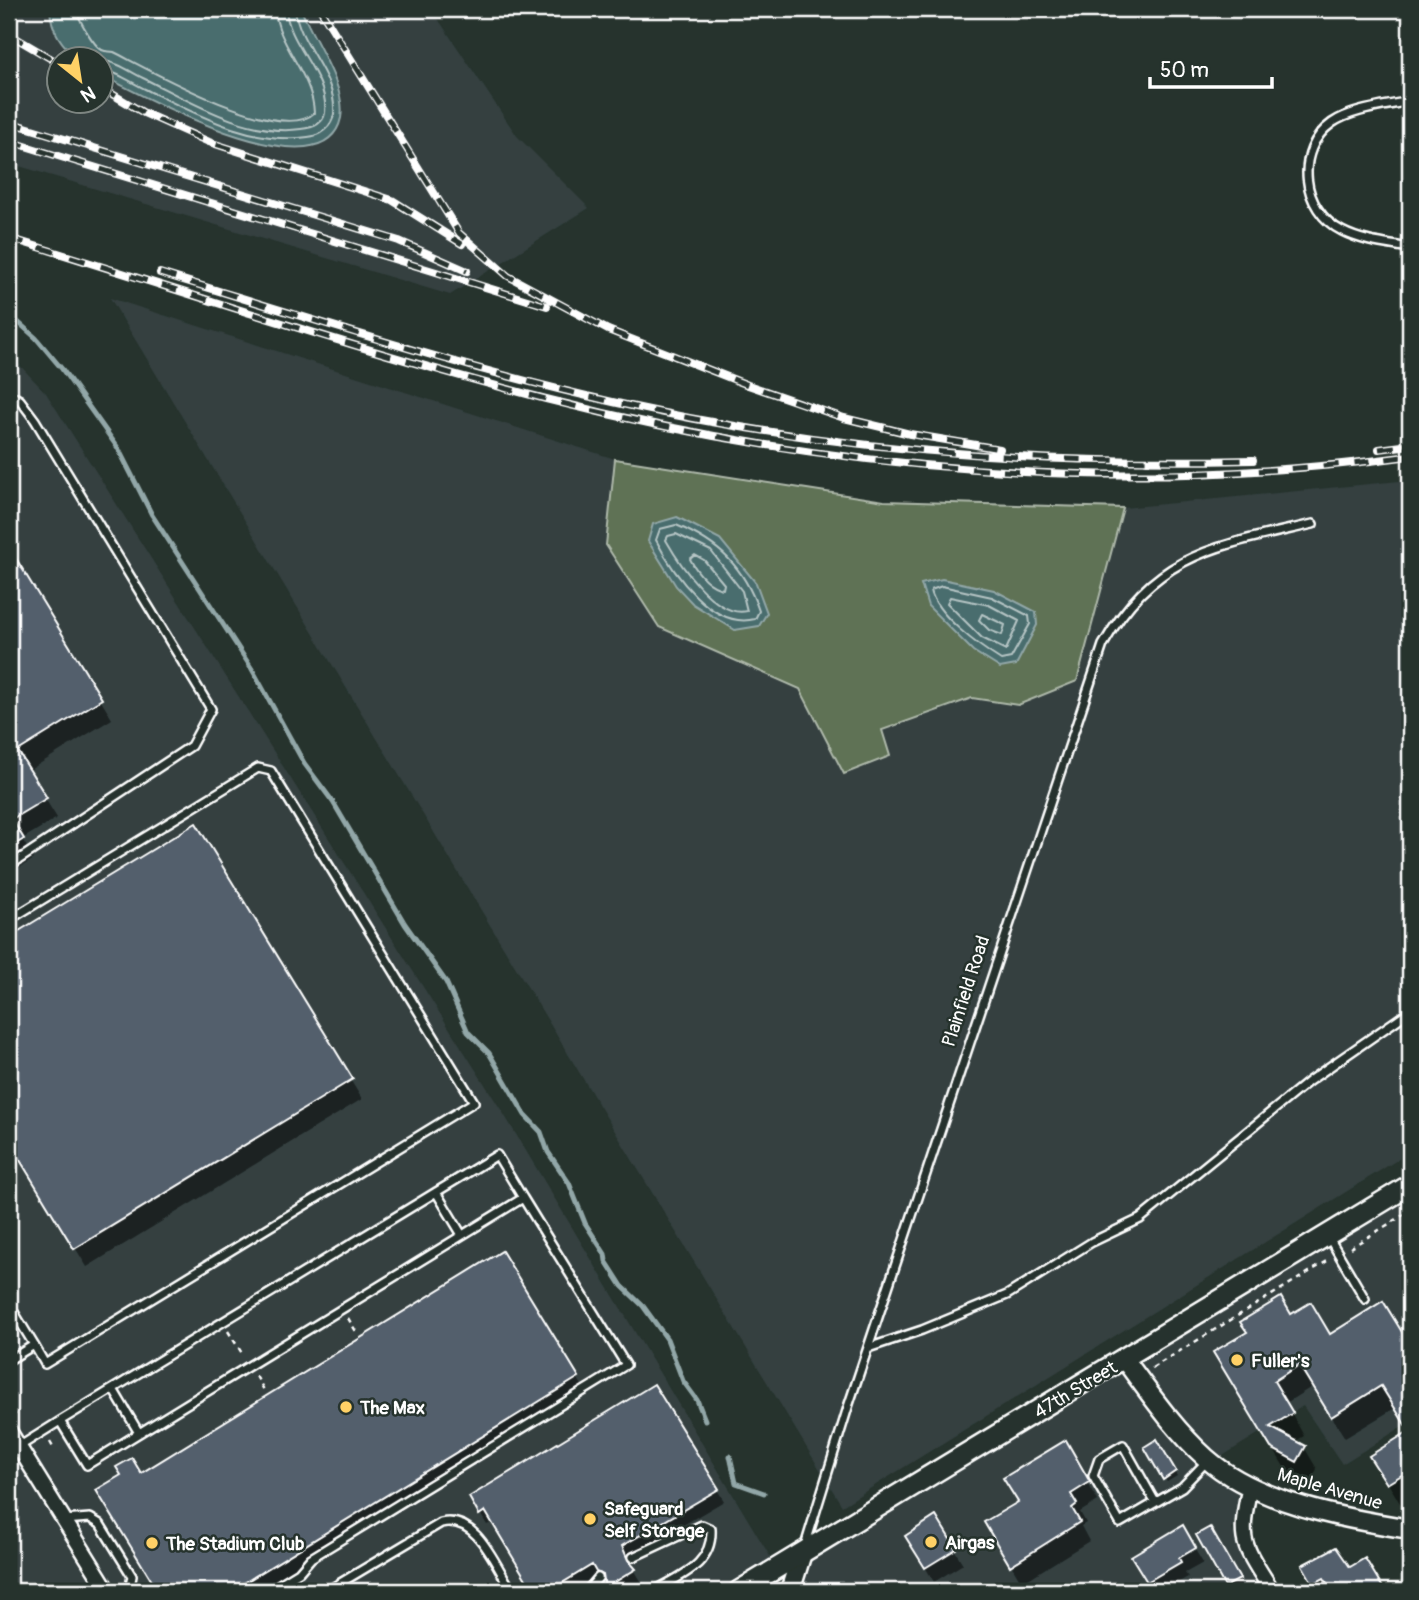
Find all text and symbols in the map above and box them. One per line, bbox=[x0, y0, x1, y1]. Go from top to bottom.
north arrow bbox=[46, 46, 116, 116]
scale bar bbox=[1150, 46, 1272, 90]
text: 50 m bbox=[1160, 57, 1209, 84]
text: N bbox=[76, 80, 100, 108]
street label: Plainfield Road bbox=[937, 933, 995, 1050]
place label: Fuller's bbox=[1251, 1349, 1310, 1373]
marker: Fuller's bbox=[1229, 1352, 1245, 1368]
street label: 47th Street bbox=[1029, 1355, 1122, 1424]
place label: The Max bbox=[359, 1396, 425, 1420]
marker: The Max bbox=[338, 1399, 354, 1415]
street label: Maple Avenue bbox=[1275, 1463, 1385, 1516]
place label: Safeguard Self Storage bbox=[604, 1497, 705, 1543]
marker: Safeguard Self Storage bbox=[582, 1511, 598, 1527]
place label: Airgas bbox=[945, 1531, 995, 1555]
place label: The Stadium Club bbox=[165, 1532, 304, 1556]
marker: Airgas bbox=[923, 1534, 939, 1550]
marker: The Stadium Club bbox=[144, 1535, 160, 1551]

